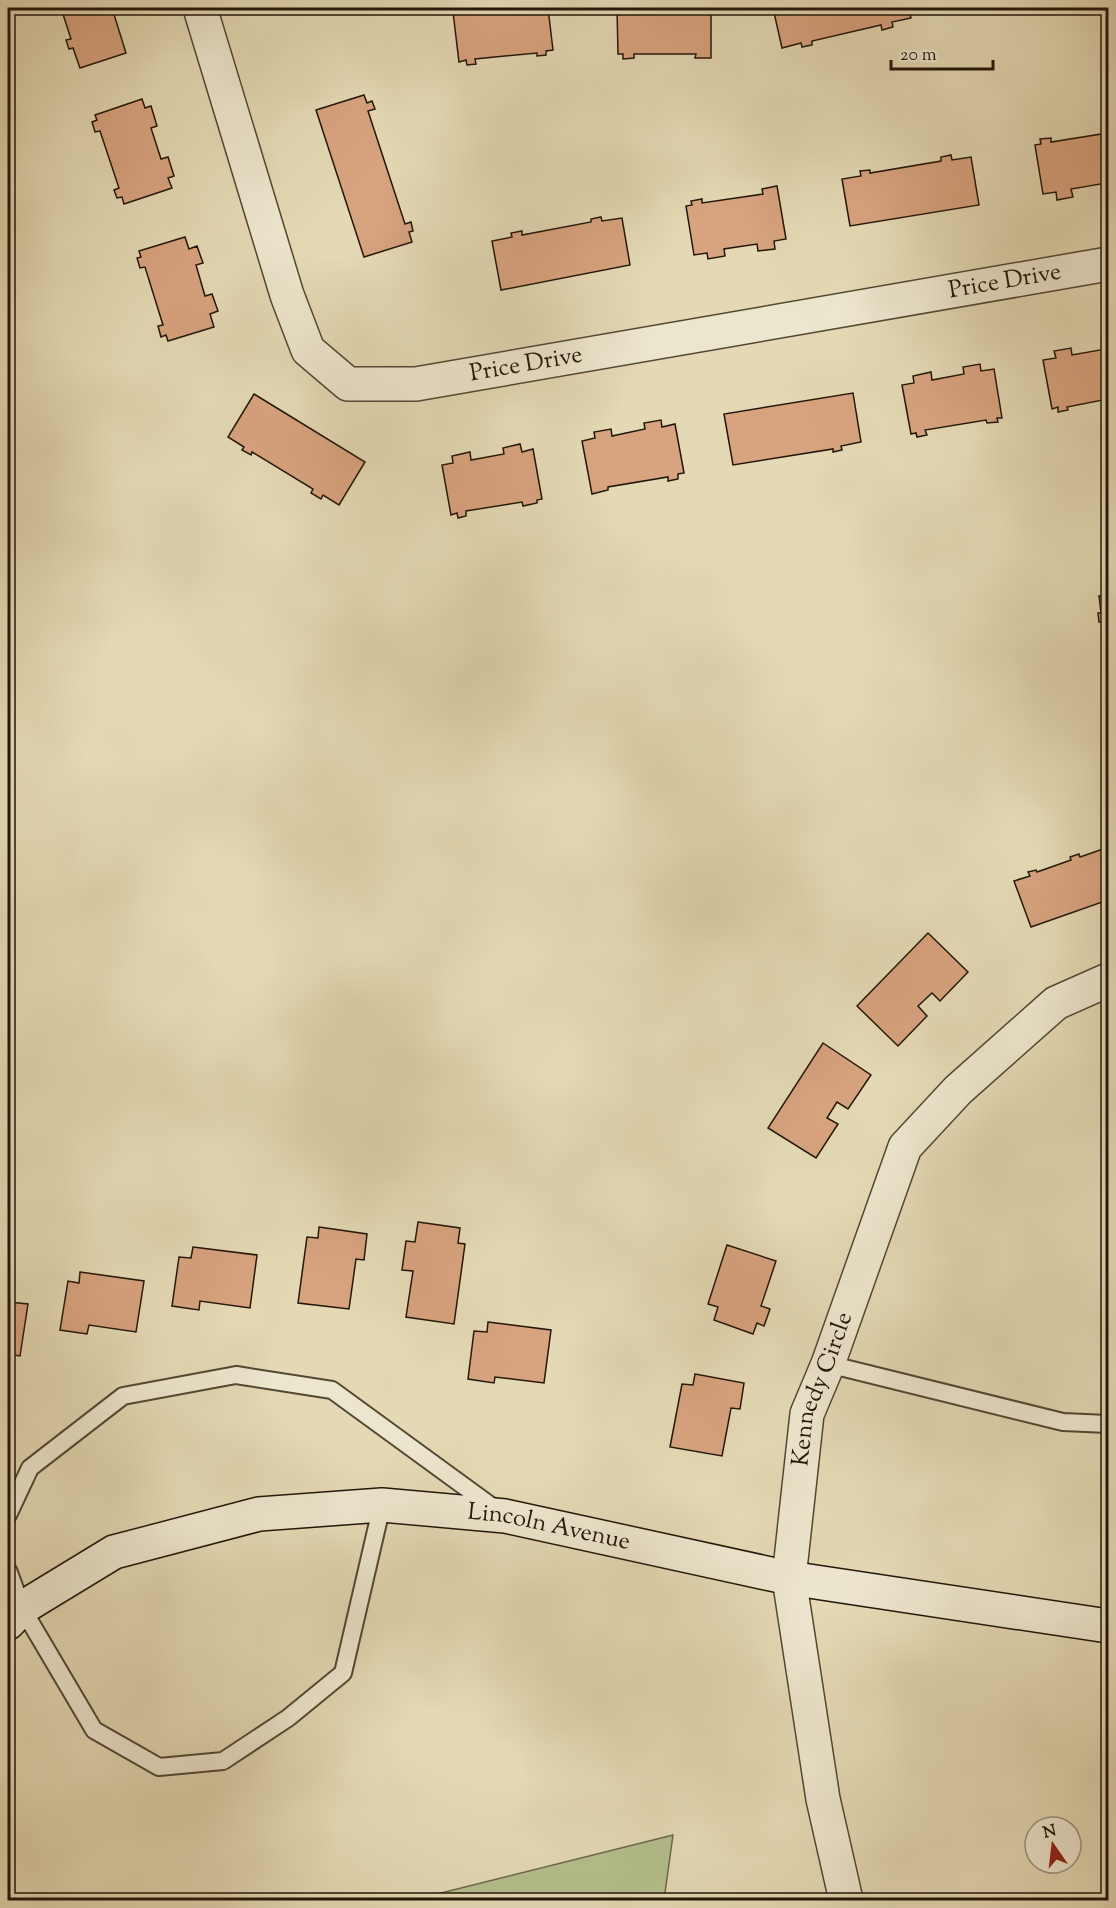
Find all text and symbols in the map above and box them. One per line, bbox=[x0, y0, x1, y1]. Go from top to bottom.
scale bar bbox=[891, 33, 993, 71]
text: 20 m bbox=[900, 43, 937, 69]
street label: Price Drive bbox=[946, 255, 1064, 308]
street label: Price Drive bbox=[467, 338, 585, 391]
street label: Kennedy Circle bbox=[784, 1308, 862, 1468]
street label: Lincoln Avenue bbox=[466, 1496, 633, 1560]
north arrow bbox=[1023, 1815, 1083, 1875]
text: N bbox=[1041, 1820, 1059, 1846]

